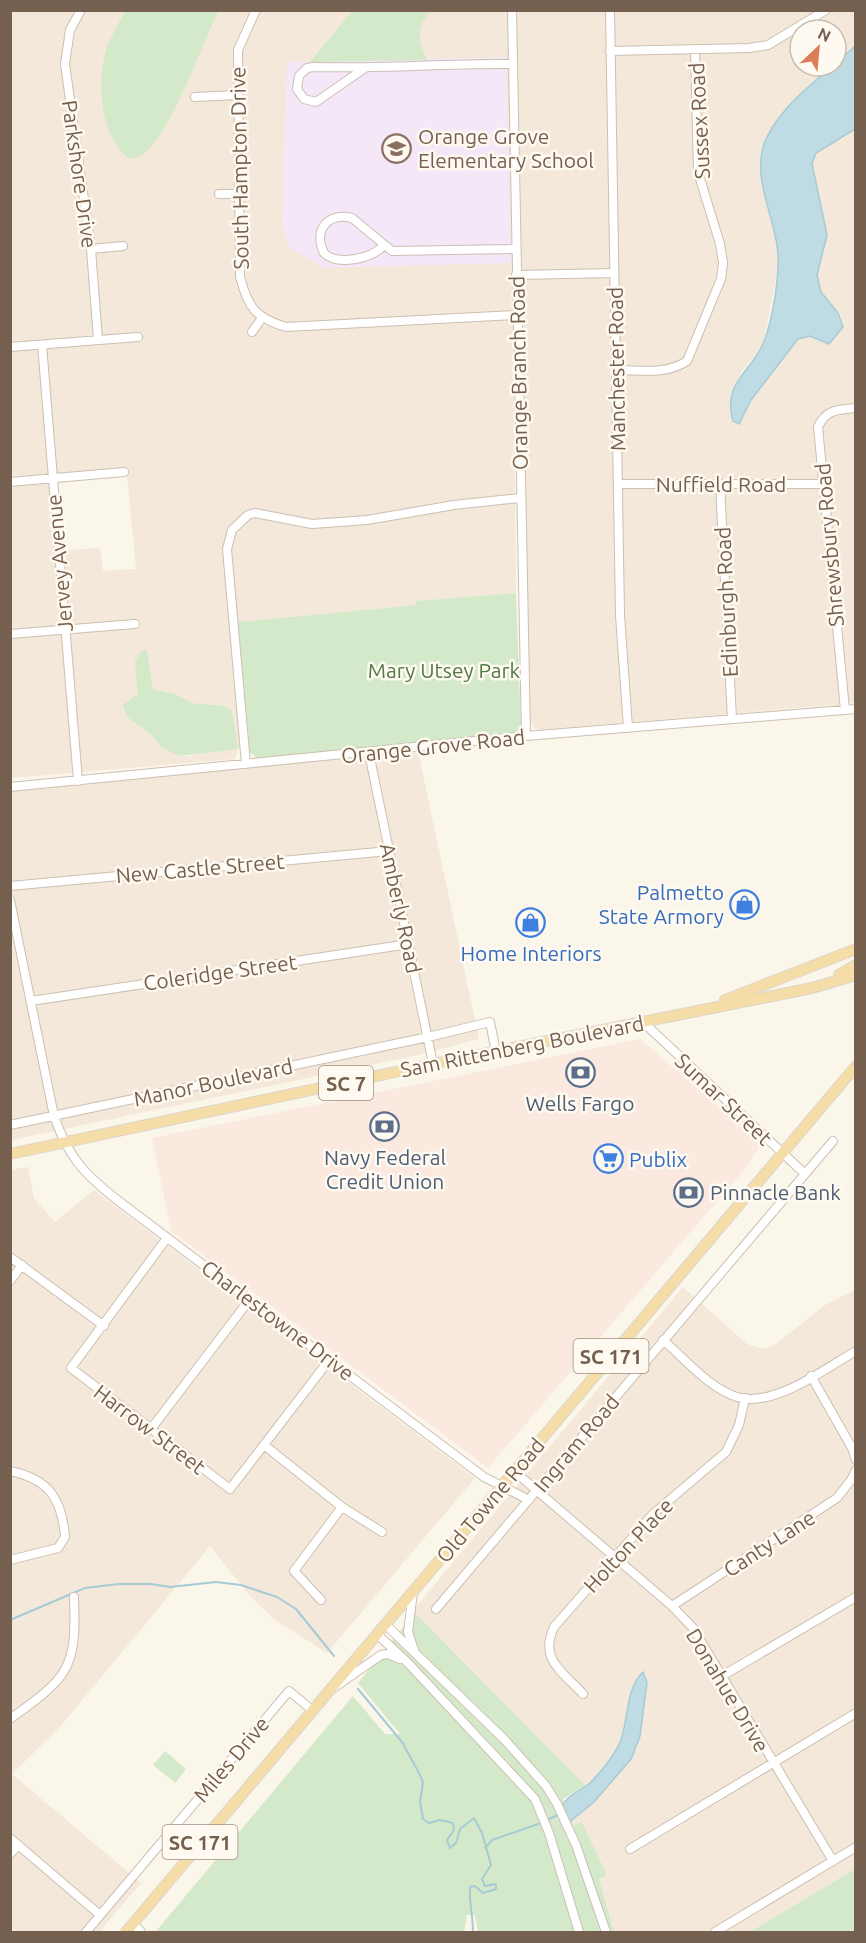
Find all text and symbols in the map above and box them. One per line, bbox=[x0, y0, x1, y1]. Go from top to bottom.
north arrow bbox=[788, 18, 848, 78]
text: N bbox=[815, 24, 834, 45]
street label: Sussex Road bbox=[684, 62, 714, 180]
street label: South Hampton Drive bbox=[225, 66, 253, 270]
street label: Parkshore Drive bbox=[58, 99, 102, 249]
place label: Orange Grove Elementary School bbox=[418, 124, 594, 172]
school or university icon: Orange Grove Elementary School bbox=[381, 132, 413, 164]
street label: Orange Branch Road bbox=[504, 276, 532, 470]
street label: Manchester Road bbox=[603, 287, 629, 451]
street label: Shrewsbury Road bbox=[810, 462, 848, 628]
street label: Nuffield Road bbox=[656, 472, 786, 496]
street label: Jervey Avenue bbox=[41, 493, 77, 633]
street label: Edinburgh Road bbox=[710, 526, 742, 678]
park label: Mary Utsey Park bbox=[368, 658, 521, 682]
street label: Orange Grove Road bbox=[340, 724, 526, 768]
street label: Amberly Road bbox=[375, 841, 427, 975]
street label: New Castle Street bbox=[115, 849, 285, 887]
place label: Palmetto State Armory bbox=[599, 880, 724, 928]
shop icon: Palmetto State Armory bbox=[729, 888, 761, 920]
shop icon: Home Interiors bbox=[515, 906, 547, 938]
place label: Home Interiors bbox=[460, 941, 602, 965]
street label: Coleridge Street bbox=[142, 949, 298, 995]
street label: Sam Rittenberg Boulevard bbox=[398, 1011, 646, 1081]
street label: Sumar Street bbox=[671, 1048, 777, 1150]
street label: Manor Boulevard bbox=[131, 1053, 295, 1111]
bank icon: Wells Fargo bbox=[564, 1056, 596, 1088]
road number: SC 7 bbox=[319, 1066, 373, 1100]
place label: Wells Fargo bbox=[526, 1091, 634, 1115]
bank icon: Navy Federal Credit Union bbox=[369, 1110, 401, 1142]
supermarket icon: Publix bbox=[592, 1143, 624, 1175]
place label: Navy Federal Credit Union bbox=[324, 1145, 446, 1193]
place label: Publix bbox=[629, 1147, 687, 1171]
bank icon: Pinnacle Bank bbox=[673, 1176, 705, 1208]
place label: Pinnacle Bank bbox=[710, 1180, 841, 1204]
street label: Charlestowne Drive bbox=[197, 1255, 359, 1385]
road number: SC 171 bbox=[574, 1339, 648, 1373]
street label: Harrow Street bbox=[90, 1379, 210, 1479]
street label: Ingram Road bbox=[528, 1390, 624, 1496]
street label: Old Towne Road bbox=[431, 1433, 549, 1567]
street label: Holton Place bbox=[578, 1493, 678, 1597]
street label: Canty Lane bbox=[719, 1505, 819, 1581]
street label: Donahue Drive bbox=[682, 1624, 774, 1756]
street label: Miles Drive bbox=[188, 1711, 274, 1807]
road number: SC 171 bbox=[162, 1825, 238, 1859]

